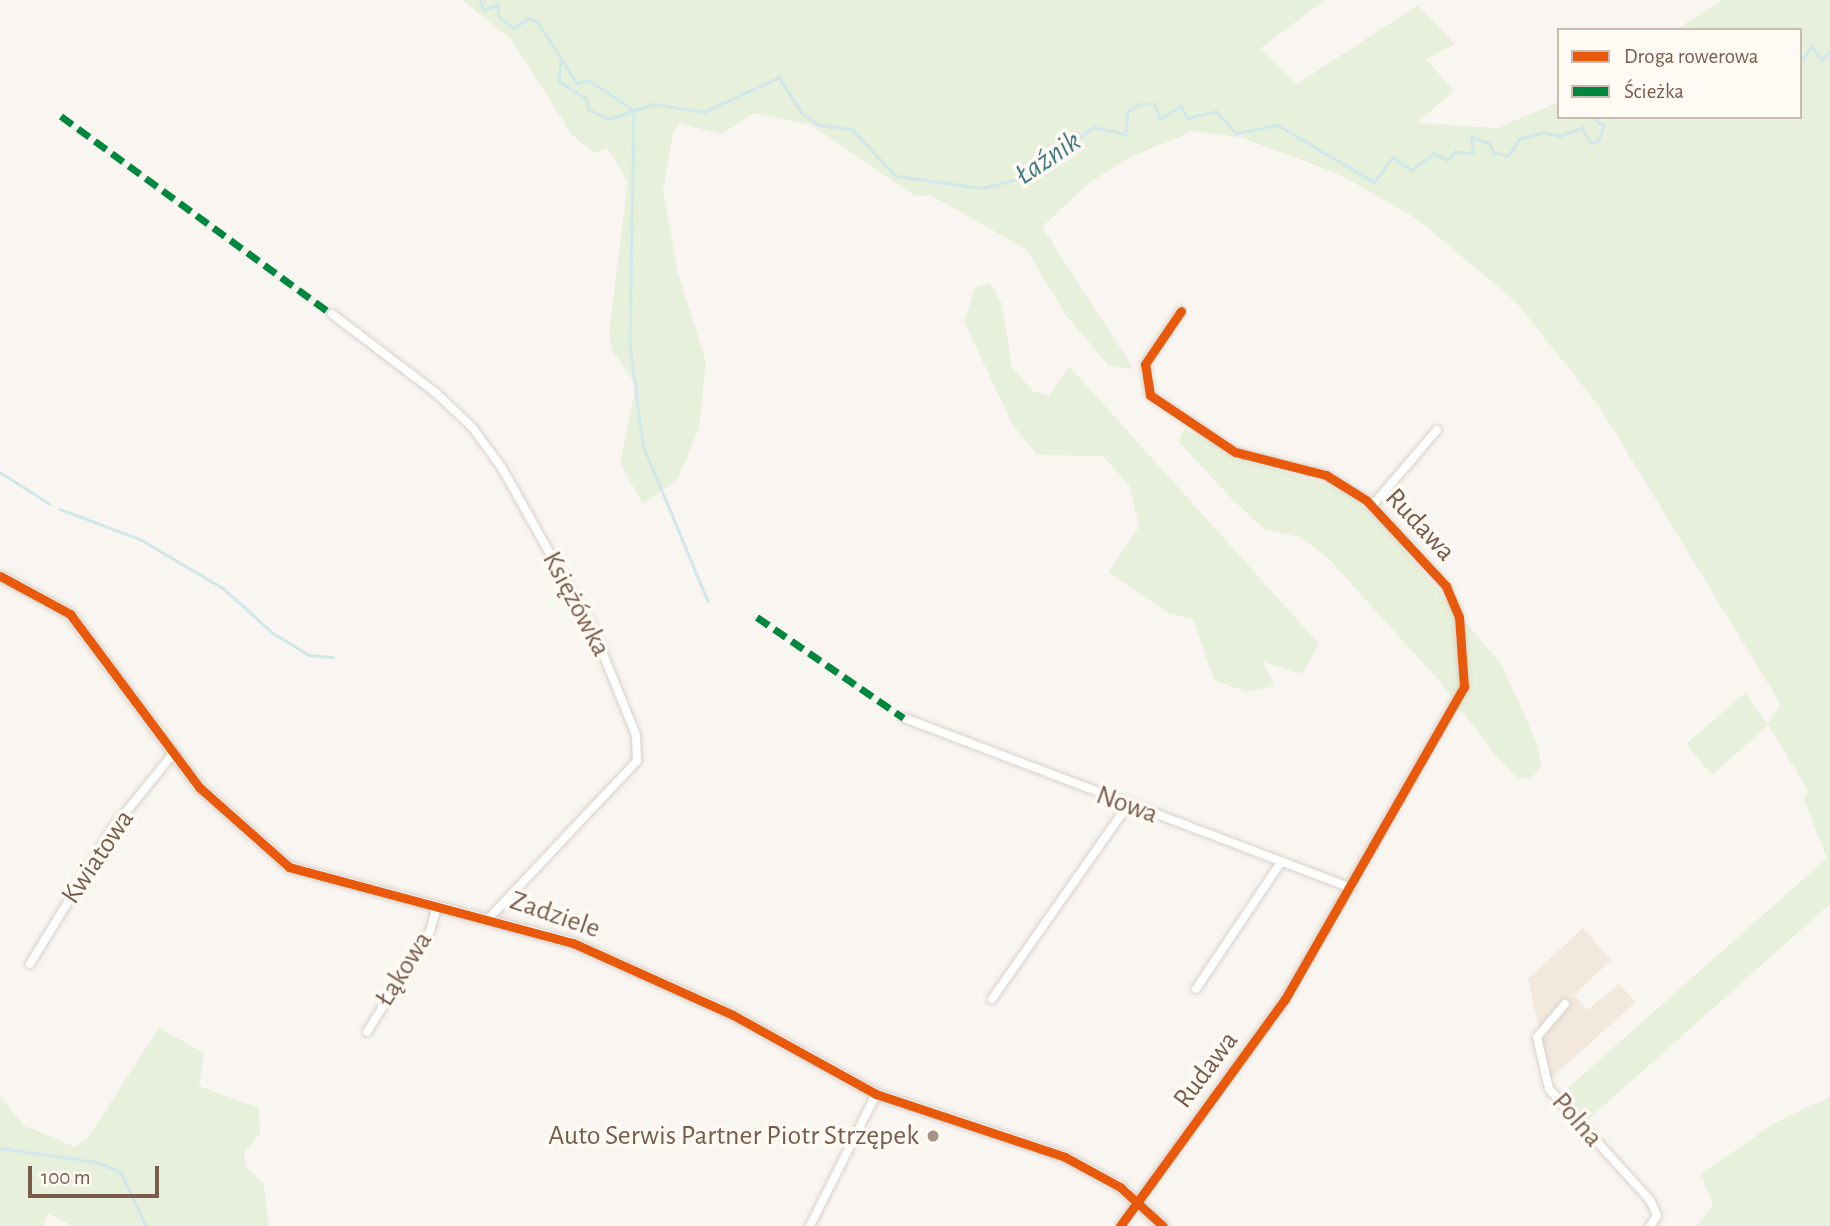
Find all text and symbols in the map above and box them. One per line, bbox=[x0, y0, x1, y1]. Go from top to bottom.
legend bbox=[1557, 28, 1802, 119]
text: Droga rowerowa bbox=[1624, 46, 1758, 67]
text: Ścieżka bbox=[1624, 81, 1684, 102]
water label: Łaźnik bbox=[1008, 123, 1088, 193]
street label: Rudawa bbox=[1378, 481, 1462, 569]
street label: Księżówka bbox=[534, 546, 618, 662]
street label: Nowa bbox=[1092, 778, 1162, 832]
street label: Kwiatowa bbox=[54, 804, 142, 910]
street label: Zadziele bbox=[505, 884, 605, 946]
street label: Łąkowa bbox=[368, 925, 440, 1013]
street label: Rudawa bbox=[1166, 1025, 1246, 1115]
street label: Polna bbox=[1544, 1086, 1610, 1154]
place label: Auto Serwis Partner Piotr Strzępek bbox=[548, 1119, 919, 1153]
marker: Auto Serwis Partner Piotr Strzępek bbox=[925, 1128, 941, 1144]
scale bar bbox=[32, 1152, 163, 1196]
text: 100 m bbox=[41, 1167, 91, 1188]

